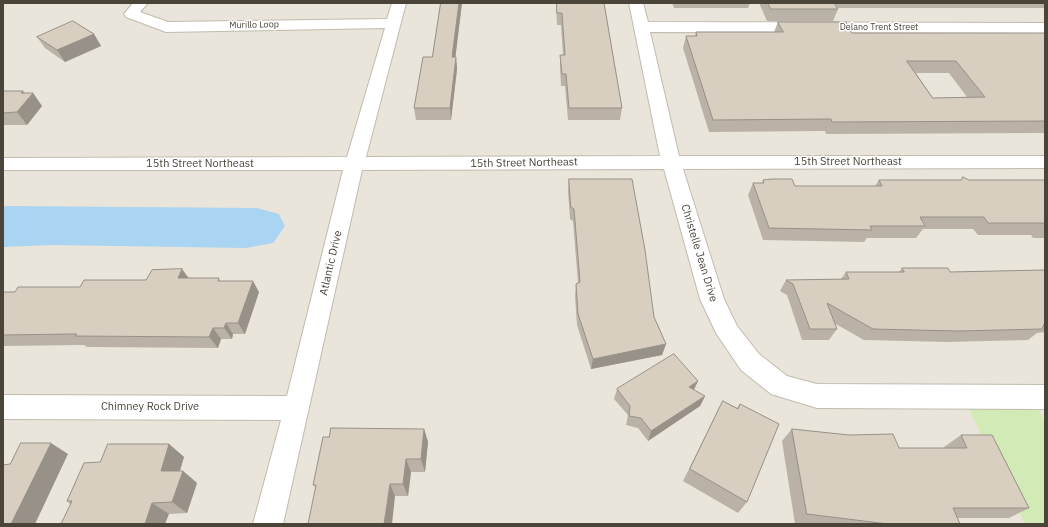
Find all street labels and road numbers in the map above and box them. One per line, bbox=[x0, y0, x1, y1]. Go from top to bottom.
street label: Murillo Loop bbox=[229, 19, 279, 31]
street label: Delano Trent Street bbox=[840, 22, 918, 32]
street label: 15th Street Northeast bbox=[470, 155, 578, 171]
street label: 15th Street Northeast bbox=[794, 155, 902, 169]
street label: 15th Street Northeast bbox=[146, 157, 254, 171]
street label: Christelle Jean Drive bbox=[678, 203, 720, 303]
street label: Atlantic Drive bbox=[317, 229, 345, 297]
street label: Chimney Rock Drive bbox=[101, 400, 199, 414]

